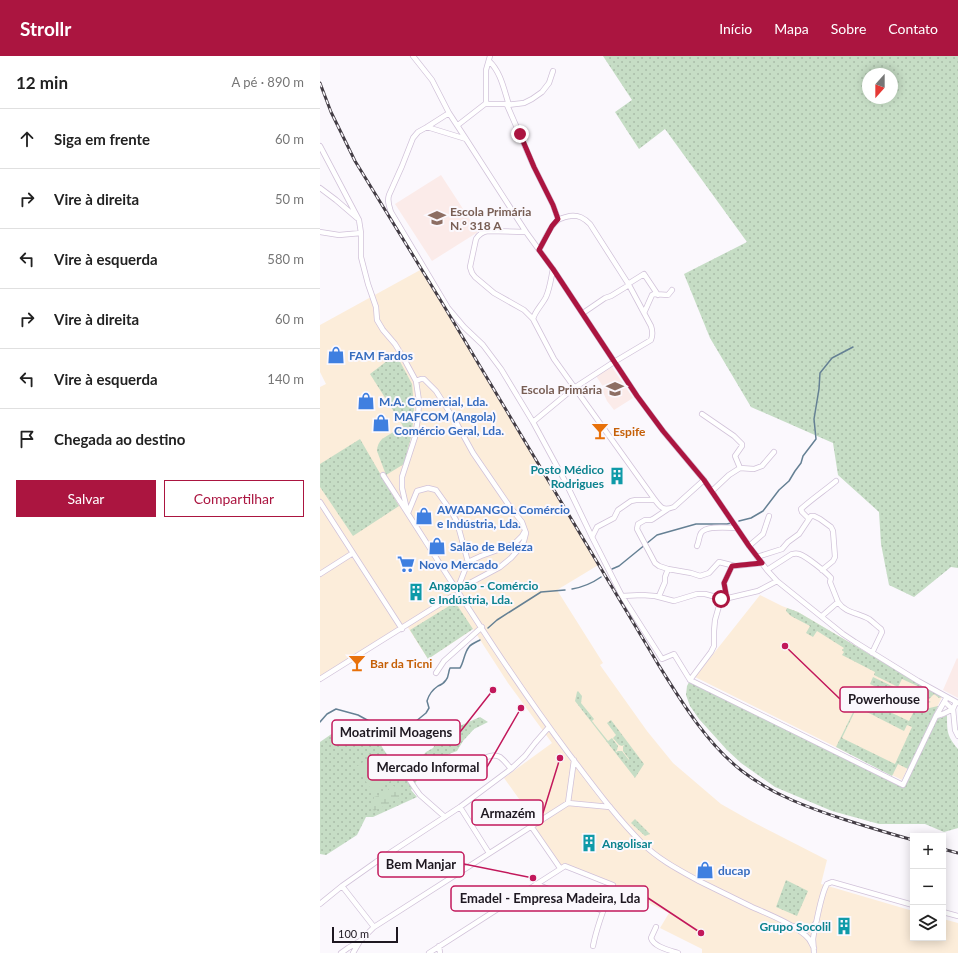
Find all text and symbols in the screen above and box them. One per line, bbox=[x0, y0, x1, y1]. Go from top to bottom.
text: Strollr bbox=[20, 17, 71, 40]
text: Início bbox=[719, 20, 752, 37]
text: Mapa bbox=[774, 20, 809, 37]
text: Sobre bbox=[831, 20, 866, 37]
text: Contato bbox=[888, 20, 938, 37]
north arrow bbox=[862, 68, 898, 104]
text: 12 min bbox=[16, 72, 68, 93]
text: A pé · 890 m bbox=[231, 74, 304, 90]
route end bbox=[511, 125, 529, 143]
icon: ahead bbox=[16, 128, 38, 150]
text: Siga em frente bbox=[54, 130, 150, 148]
text: 60 m bbox=[275, 131, 304, 147]
icon: right bbox=[16, 188, 38, 210]
text: Vire à direita bbox=[54, 190, 139, 208]
text: 50 m bbox=[275, 191, 304, 207]
place label: Escola Primária N.º 318 A bbox=[450, 204, 531, 233]
school or university icon: Escola Primária N.º 318 A bbox=[427, 208, 447, 228]
icon: left bbox=[16, 248, 38, 270]
text: Vire à esquerda bbox=[54, 250, 158, 268]
text: 580 m bbox=[267, 251, 304, 267]
icon: right bbox=[16, 308, 38, 330]
text: Vire à direita bbox=[54, 310, 139, 328]
text: 60 m bbox=[275, 311, 304, 327]
shop icon: FAM Fardos bbox=[326, 345, 346, 365]
place label: FAM Fardos bbox=[349, 348, 413, 363]
icon: left bbox=[16, 368, 38, 390]
text: Vire à esquerda bbox=[54, 370, 158, 388]
text: 140 m bbox=[267, 371, 304, 387]
school or university icon: Escola Primária bbox=[605, 379, 625, 399]
place label: Escola Primária bbox=[521, 382, 602, 397]
shop icon: M.A. Comercial, Lda. bbox=[356, 391, 376, 411]
place label: M.A. Comercial, Lda. bbox=[379, 394, 488, 409]
place label: MAFCOM (Angola) Comércio Geral, Lda. bbox=[394, 409, 504, 438]
shop icon: MAFCOM (Angola) Comércio Geral, Lda. bbox=[371, 413, 391, 433]
bar icon: Espife bbox=[590, 421, 610, 441]
place label: Espife bbox=[613, 424, 646, 439]
icon: arrive bbox=[16, 428, 38, 450]
text: Chegada ao destino bbox=[54, 430, 185, 448]
place label: Posto Médico Rodrigues bbox=[530, 462, 604, 491]
building icon: Posto Médico Rodrigues bbox=[607, 466, 627, 486]
button: Salvar bbox=[16, 480, 156, 517]
button: Compartilhar bbox=[164, 480, 304, 517]
place label: AWADANGOL Comércio e Indústria, Lda. bbox=[436, 502, 570, 531]
shop icon: AWADANGOL Comércio e Indústria, Lda. bbox=[414, 506, 434, 526]
shop icon: Salão de Beleza bbox=[427, 536, 447, 556]
place label: Salão de Beleza bbox=[450, 539, 533, 554]
supermarket icon: Novo Mercado bbox=[396, 554, 416, 574]
place label: Novo Mercado bbox=[419, 557, 498, 572]
place label: Angopão - Comércio e Indústria, Lda. bbox=[428, 578, 539, 607]
building icon: Angopão - Comércio e Indústria, Lda. bbox=[406, 582, 426, 602]
route start bbox=[712, 590, 730, 608]
bar icon: Bar da Ticni bbox=[347, 653, 367, 673]
place label: Bar da Ticni bbox=[370, 656, 432, 671]
callout: Powerhouse bbox=[840, 687, 928, 712]
text: Powerhouse bbox=[848, 691, 920, 707]
callout: Moatrimil Moagens bbox=[332, 720, 460, 745]
text: Moatrimil Moagens bbox=[340, 724, 453, 740]
callout: Mercado Informal bbox=[368, 755, 487, 780]
text: Mercado Informal bbox=[376, 759, 480, 775]
callout: Armazém bbox=[472, 800, 543, 825]
text: Armazém bbox=[479, 805, 536, 821]
building icon: Angolisar bbox=[579, 833, 599, 853]
map controls bbox=[910, 833, 946, 941]
button: + bbox=[910, 833, 946, 869]
place label: Angolisar bbox=[601, 836, 653, 851]
callout: Bem Manjar bbox=[378, 852, 464, 877]
text: Bem Manjar bbox=[386, 856, 456, 872]
shop icon: ducap bbox=[695, 860, 715, 880]
place label: ducap bbox=[718, 863, 750, 878]
button: − bbox=[910, 869, 946, 905]
callout: Emadel - Empresa Madeira, Lda bbox=[451, 886, 648, 911]
text: Emadel - Empresa Madeira, Lda bbox=[460, 890, 640, 906]
button: layers bbox=[910, 905, 946, 941]
building icon: Grupo Socolil bbox=[834, 916, 854, 936]
place label: Grupo Socolil bbox=[759, 919, 831, 934]
scale bar bbox=[332, 925, 398, 944]
text: 100 m bbox=[338, 927, 369, 940]

